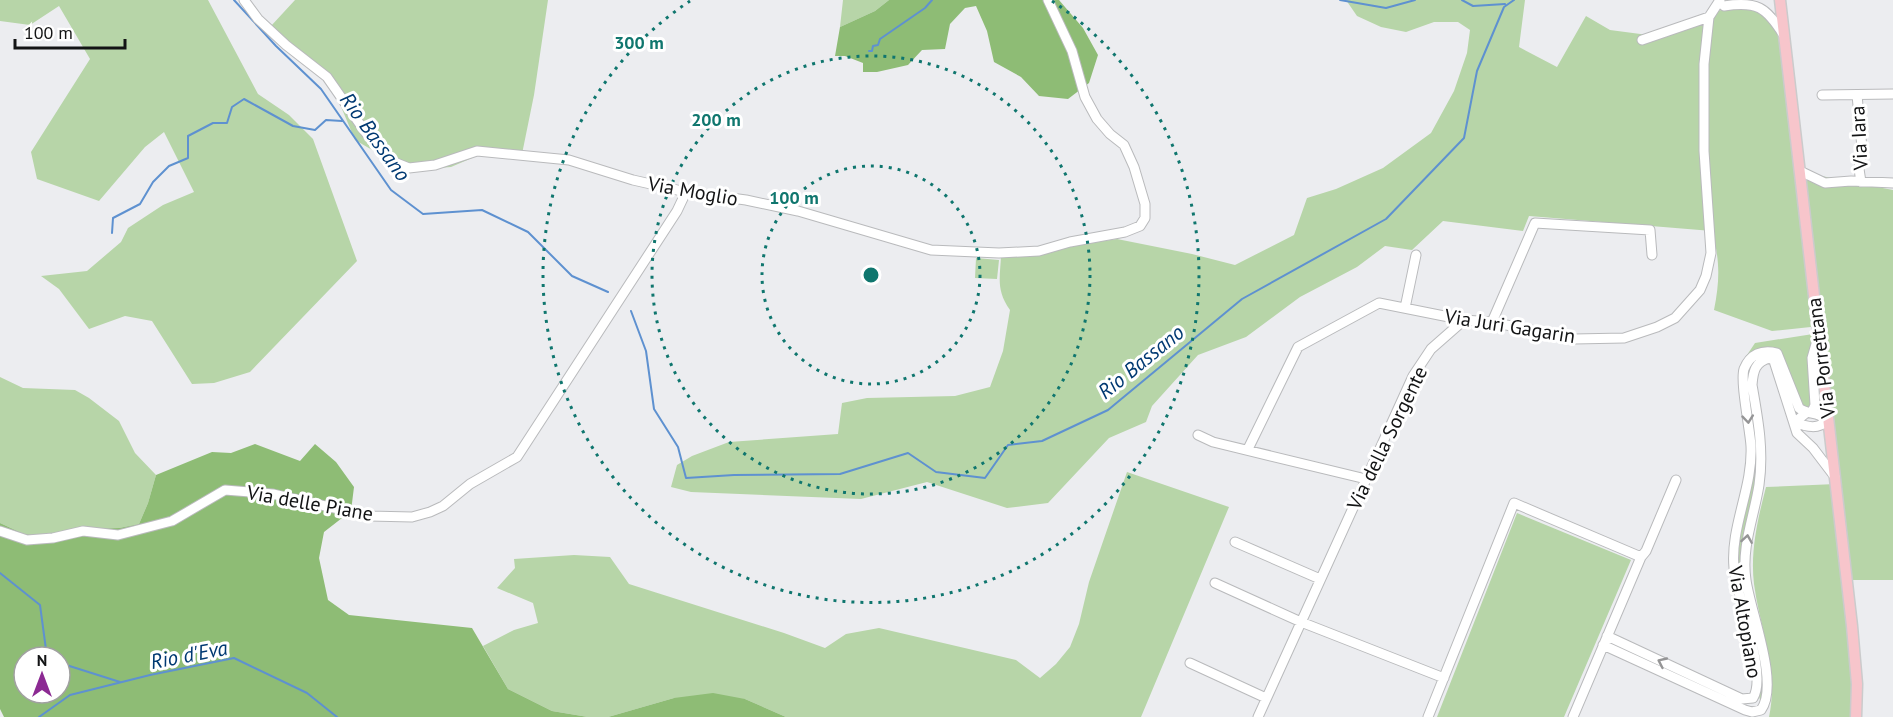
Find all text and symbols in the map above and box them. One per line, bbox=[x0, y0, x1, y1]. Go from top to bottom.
scale bar bbox=[15, 12, 124, 50]
text: 100 m bbox=[24, 21, 73, 44]
text: 300 m bbox=[614, 31, 664, 54]
water label: Rio Bassano bbox=[334, 87, 417, 186]
street label: Via Iara bbox=[1844, 105, 1874, 172]
text: 200 m bbox=[691, 108, 741, 131]
street label: Via Moglio bbox=[645, 170, 740, 212]
text: 100 m bbox=[769, 186, 819, 209]
centre of rings bbox=[861, 265, 881, 285]
street label: Via Porrettana bbox=[1801, 296, 1841, 421]
street label: Via Juri Gagarin bbox=[1442, 303, 1577, 349]
water label: Rio Bassano bbox=[1092, 319, 1189, 405]
street label: Via della Sorgente bbox=[1341, 362, 1433, 515]
one-way arrow bbox=[1741, 414, 1754, 424]
street label: Via delle Piane bbox=[244, 479, 375, 527]
one-way arrow bbox=[1740, 535, 1753, 545]
street label: Via Altopiano bbox=[1722, 563, 1768, 680]
water label: Rio d'Eva bbox=[148, 634, 231, 675]
north arrow bbox=[12, 645, 72, 705]
text: N bbox=[37, 650, 47, 670]
one-way arrow bbox=[1657, 657, 1668, 669]

